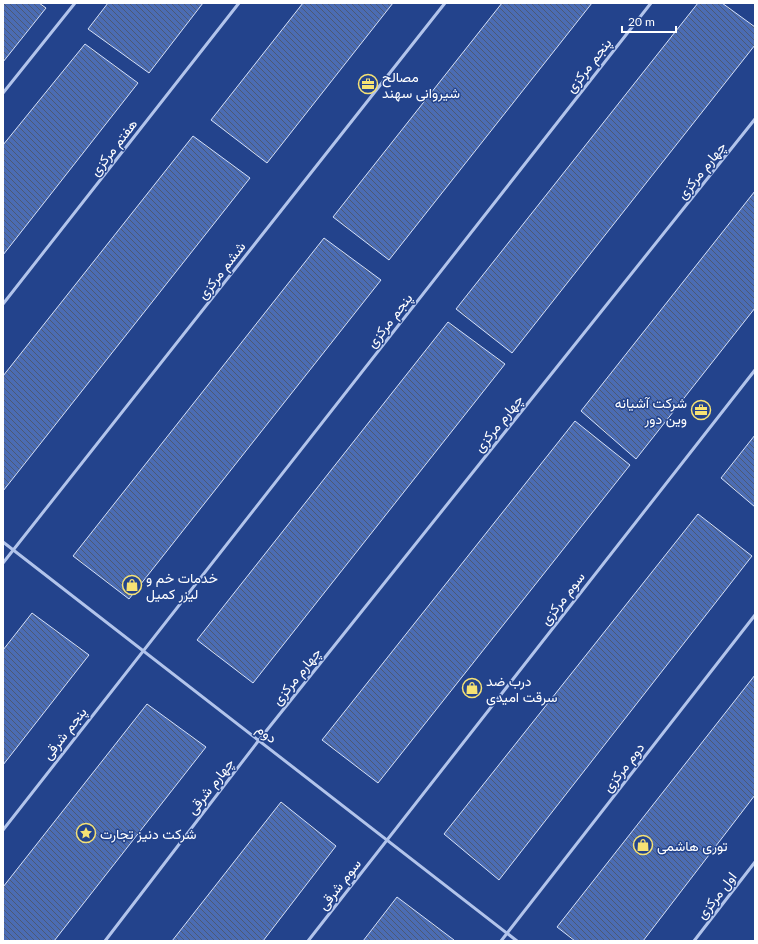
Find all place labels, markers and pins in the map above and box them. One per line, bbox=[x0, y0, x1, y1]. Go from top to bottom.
place label: مصالح شیروانی سهند bbox=[382, 68, 460, 102]
office icon: مصالح شیروانی سهند bbox=[357, 73, 379, 95]
place label: شرکت آشیانه وین دور bbox=[615, 394, 687, 428]
office icon: شرکت آشیانه وین دور bbox=[690, 399, 712, 421]
place label: خدمات خم و لیزر کمیل bbox=[146, 569, 218, 603]
shop icon: خدمات خم و لیزر کمیل bbox=[121, 574, 143, 596]
place label: درب ضد سرقت امیدی bbox=[486, 672, 558, 706]
shop icon: درب ضد سرقت امیدی bbox=[461, 677, 483, 699]
place icon: شرکت دنیز تجارت bbox=[75, 822, 97, 844]
place label: شرکت دنیز تجارت bbox=[100, 825, 197, 843]
shop icon: توری هاشمی bbox=[632, 834, 654, 856]
place label: توری هاشمی bbox=[657, 837, 728, 855]

